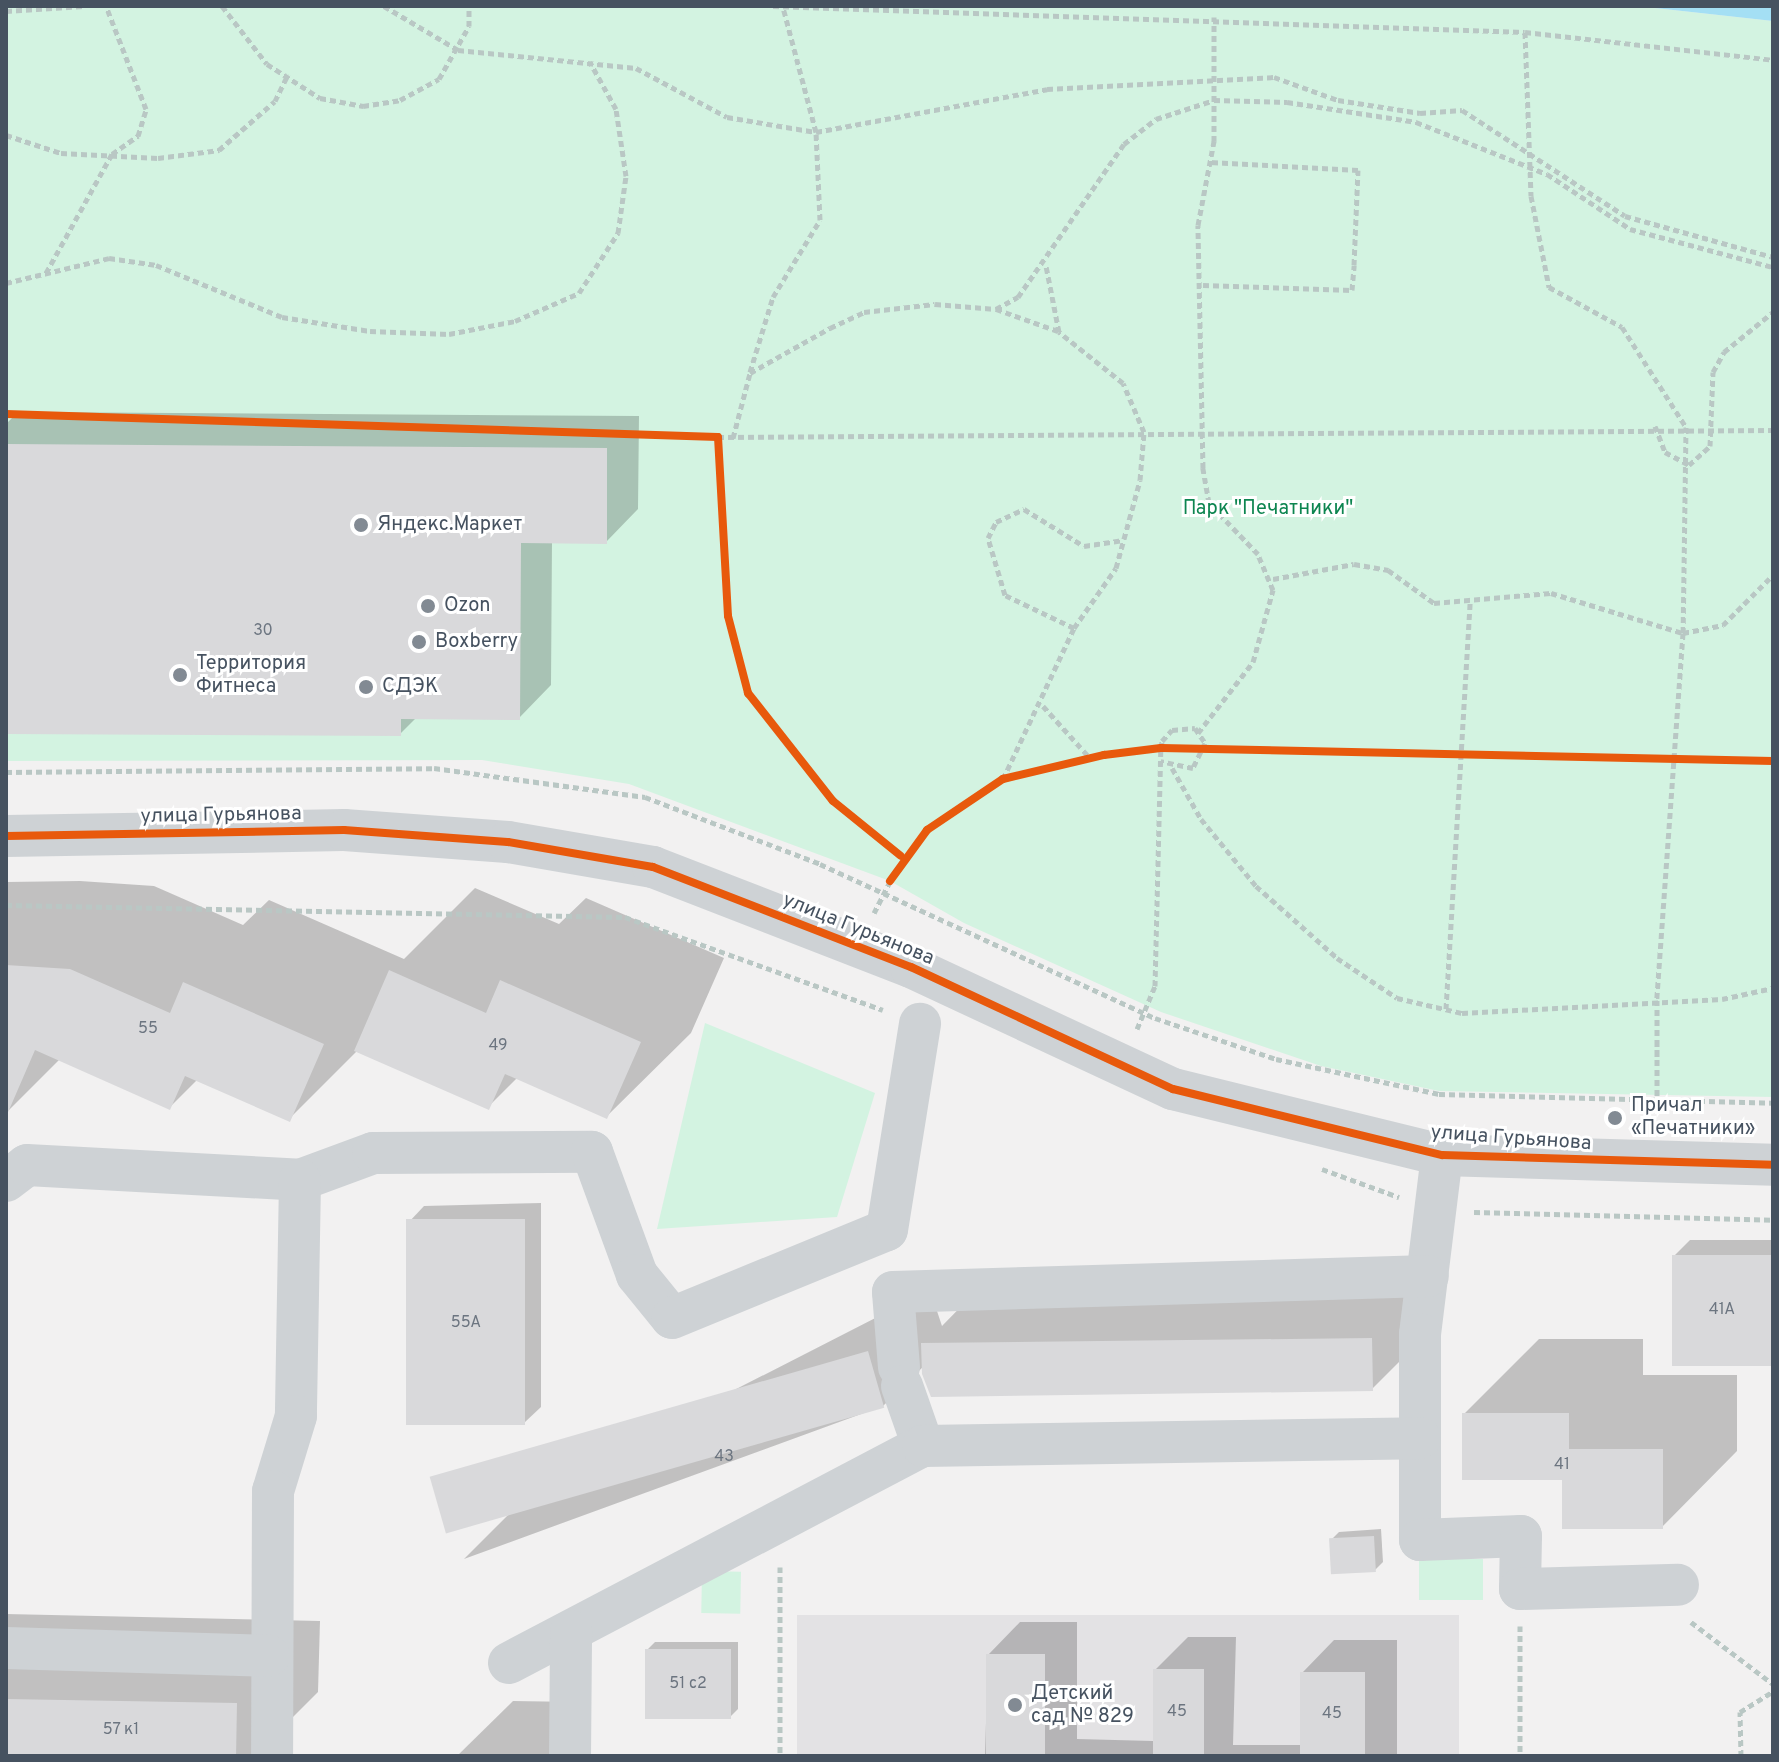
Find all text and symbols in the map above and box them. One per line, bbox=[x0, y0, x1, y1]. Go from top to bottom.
park label: Парк "Печатники" bbox=[1183, 497, 1353, 521]
place label: Яндекс.Маркет bbox=[377, 513, 522, 537]
marker: Яндекс.Маркет bbox=[352, 516, 370, 534]
place label: Ozon bbox=[444, 594, 490, 618]
marker: Ozon bbox=[419, 597, 437, 615]
house number: 30 bbox=[253, 621, 273, 641]
place label: Boxberry bbox=[435, 630, 518, 654]
marker: Boxberry bbox=[410, 633, 428, 651]
place label: Территория Фитнеса bbox=[196, 652, 306, 699]
marker: Территория Фитнеса bbox=[171, 666, 189, 684]
place label: СДЭК bbox=[382, 675, 438, 699]
marker: СДЭК bbox=[357, 678, 375, 696]
street label: улица Гурьянова bbox=[140, 803, 302, 829]
street label: улица Гурьянова bbox=[779, 889, 937, 971]
house number: 55 bbox=[138, 1019, 158, 1039]
house number: 49 bbox=[488, 1036, 508, 1056]
place label: Причал «Печатники» bbox=[1631, 1094, 1755, 1141]
marker: Причал «Печатники» bbox=[1606, 1109, 1624, 1127]
street label: улица Гурьянова bbox=[1430, 1121, 1592, 1157]
house number: 41А bbox=[1709, 1300, 1735, 1320]
house number: 55А bbox=[451, 1313, 481, 1333]
house number: 43 bbox=[714, 1447, 734, 1467]
house number: 41 bbox=[1554, 1455, 1570, 1475]
house number: 51 с2 bbox=[669, 1674, 707, 1694]
place label: Детский сад № 829 bbox=[1031, 1682, 1134, 1729]
marker: Детский сад № 829 bbox=[1006, 1696, 1024, 1714]
house number: 45 bbox=[1167, 1702, 1187, 1722]
house number: 45 bbox=[1322, 1704, 1342, 1724]
house number: 57 к1 bbox=[103, 1720, 139, 1740]

